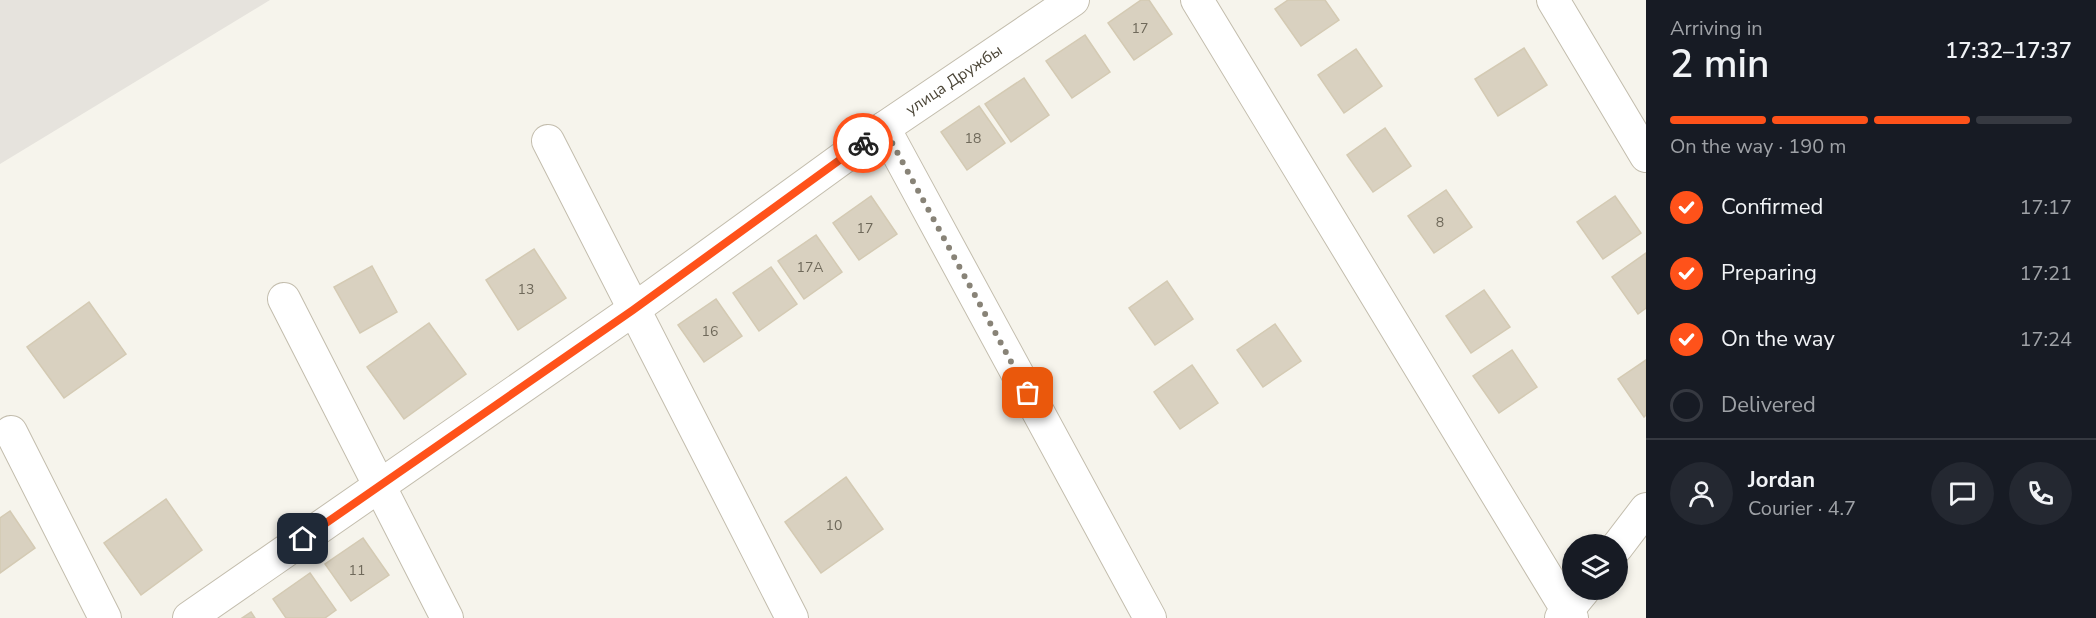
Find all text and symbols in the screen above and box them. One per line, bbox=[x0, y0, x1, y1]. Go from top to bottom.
text: Arriving in bbox=[1670, 15, 1763, 42]
house number: 17 bbox=[1132, 19, 1148, 38]
text: 17:32–17:37 bbox=[1945, 36, 2072, 66]
text: 2 min bbox=[1670, 38, 1769, 91]
street label: улица Дружбы bbox=[901, 39, 1007, 121]
courier bbox=[833, 113, 893, 173]
icon: bike bbox=[847, 127, 880, 160]
house number: 18 bbox=[965, 129, 981, 148]
text: On the way · 190 m bbox=[1670, 133, 1846, 160]
icon: check bbox=[1670, 191, 1703, 224]
text: Confirmed bbox=[1721, 192, 1823, 222]
text: 17:17 bbox=[2019, 194, 2072, 221]
house number: 8 bbox=[1436, 213, 1444, 232]
house number: 17 bbox=[857, 219, 873, 238]
icon: check bbox=[1670, 257, 1703, 290]
house number: 17А bbox=[796, 258, 824, 277]
text: Preparing bbox=[1721, 258, 1817, 288]
text: 17:21 bbox=[2019, 260, 2072, 287]
house number: 13 bbox=[518, 280, 534, 299]
house number: 16 bbox=[702, 322, 718, 341]
icon: check bbox=[1670, 323, 1703, 356]
text: On the way bbox=[1721, 324, 1835, 354]
text: 17:24 bbox=[2019, 326, 2072, 353]
pin bbox=[1002, 367, 1053, 418]
icon: bag bbox=[1011, 376, 1044, 409]
text: Delivered bbox=[1721, 390, 1816, 420]
button: person bbox=[1670, 462, 1733, 525]
button: chat bbox=[1931, 462, 1994, 525]
button: phone bbox=[2009, 462, 2072, 525]
text: Jordan bbox=[1748, 465, 1815, 495]
text: Courier · 4.7 bbox=[1748, 495, 1856, 522]
pin bbox=[277, 513, 328, 564]
house number: 10 bbox=[826, 516, 842, 535]
icon: home bbox=[286, 522, 319, 555]
map controls bbox=[1562, 534, 1628, 600]
button: layers bbox=[1562, 534, 1628, 600]
house number: 11 bbox=[349, 561, 365, 580]

